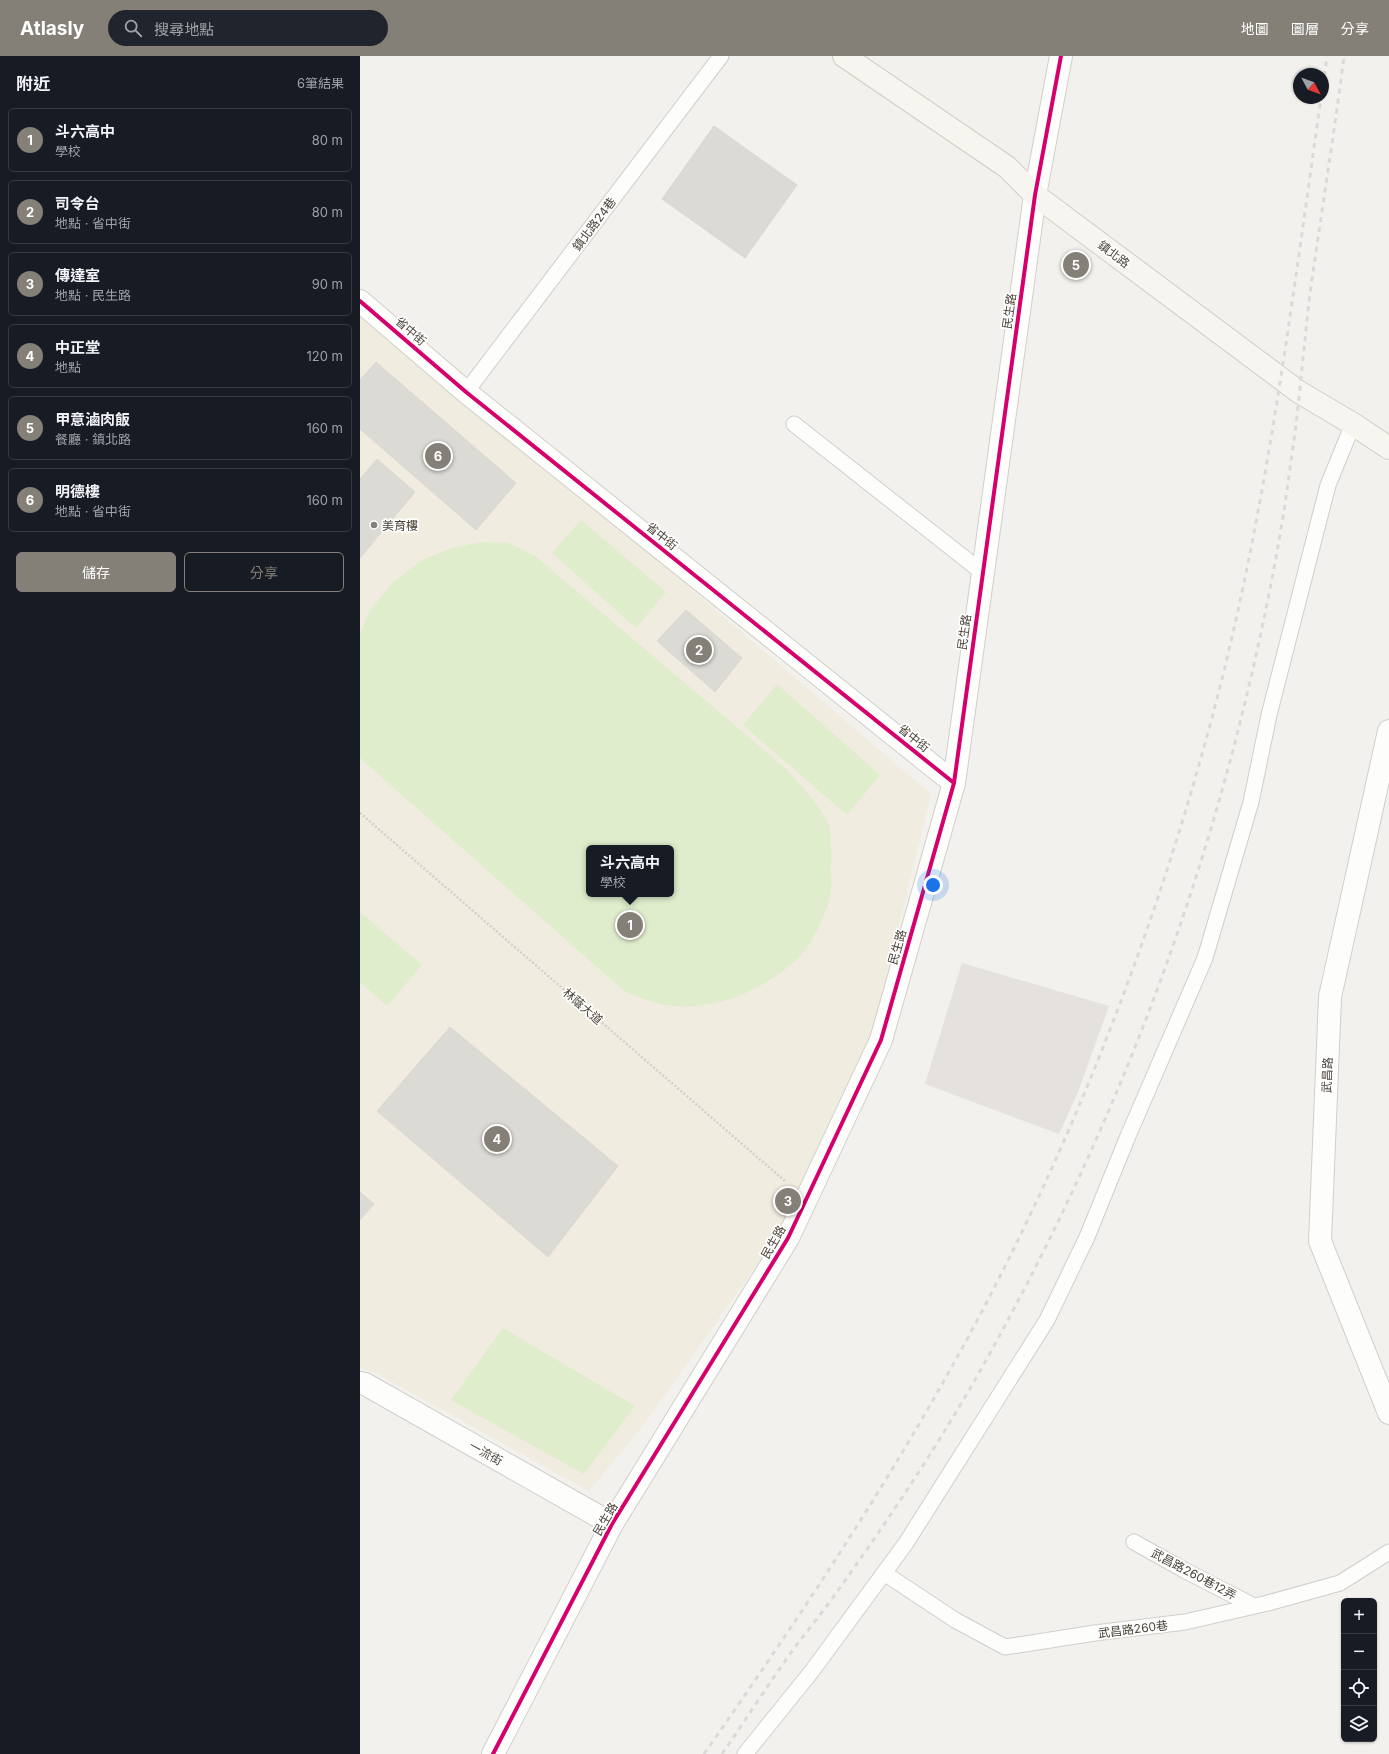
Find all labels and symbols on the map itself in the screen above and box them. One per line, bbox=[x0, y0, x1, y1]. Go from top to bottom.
north arrow bbox=[1293, 68, 1329, 104]
street label: 鎮北路24巷 bbox=[569, 194, 619, 254]
street label: 鎮北路 bbox=[1095, 237, 1133, 271]
pin: 5 bbox=[1063, 250, 1089, 280]
street label: 民生路 bbox=[999, 292, 1019, 330]
street label: 省中街 bbox=[392, 314, 430, 348]
pin: 6 bbox=[425, 441, 451, 471]
place label: 美育樓 bbox=[382, 518, 418, 533]
street label: 省中街 bbox=[643, 519, 681, 553]
marker: 美育樓 bbox=[369, 520, 379, 530]
street label: 民生路 bbox=[954, 613, 974, 651]
pin: 2 bbox=[686, 635, 712, 665]
street label: 省中街 bbox=[895, 721, 933, 755]
your location bbox=[923, 875, 943, 895]
pin: 1 bbox=[617, 910, 643, 940]
street label: 民生路 bbox=[885, 928, 909, 966]
street label: 林蔭大道 bbox=[560, 985, 606, 1027]
street label: 武昌路 bbox=[1319, 1057, 1335, 1093]
pin: 4 bbox=[484, 1124, 510, 1154]
pin: 3 bbox=[775, 1186, 801, 1216]
street label: 民生路 bbox=[758, 1223, 788, 1261]
street label: 一流街 bbox=[467, 1438, 505, 1468]
street label: 民生路 bbox=[590, 1500, 620, 1538]
street label: 武昌路260巷12弄 bbox=[1149, 1545, 1239, 1603]
street label: 武昌路260巷 bbox=[1097, 1617, 1169, 1641]

